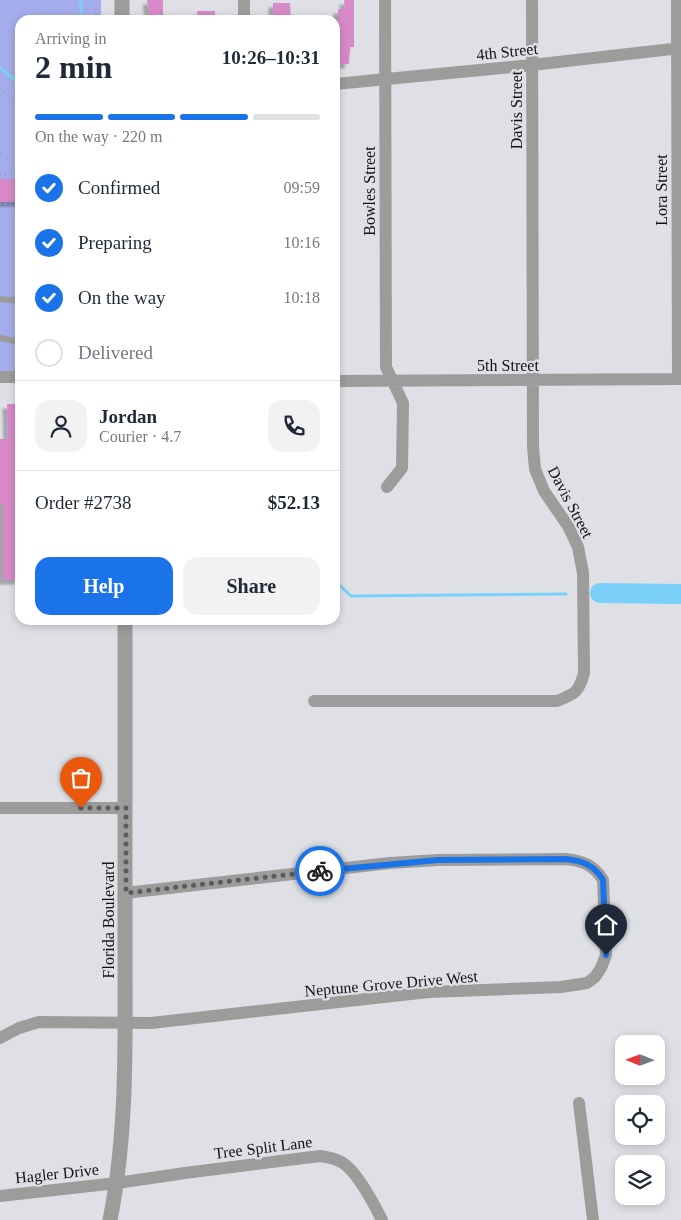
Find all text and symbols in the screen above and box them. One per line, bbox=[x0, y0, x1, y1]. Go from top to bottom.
text: Arriving in bbox=[35, 30, 107, 47]
street label: 4th Street bbox=[475, 40, 539, 63]
text: 10:26–10:31 bbox=[222, 47, 320, 68]
text: 2 min bbox=[35, 49, 112, 85]
street label: Davis Street bbox=[508, 70, 525, 149]
text: On the way · 220 m bbox=[35, 128, 163, 145]
street label: Bowles Street bbox=[361, 146, 378, 236]
street label: Lora Street bbox=[653, 154, 670, 226]
icon: check bbox=[35, 174, 63, 202]
text: Confirmed bbox=[78, 177, 160, 198]
text: 09:59 bbox=[284, 179, 320, 196]
icon: check bbox=[35, 229, 63, 257]
text: Preparing bbox=[78, 232, 152, 253]
text: 10:16 bbox=[284, 234, 320, 251]
icon: check bbox=[35, 284, 63, 312]
text: On the way bbox=[78, 287, 166, 308]
text: 10:18 bbox=[284, 289, 320, 306]
text: Delivered bbox=[78, 342, 153, 363]
street label: 5th Street bbox=[477, 357, 539, 374]
button: person bbox=[35, 400, 87, 452]
button: phone bbox=[268, 400, 320, 452]
text: Jordan bbox=[99, 406, 157, 427]
text: Courier · 4.7 bbox=[99, 428, 181, 445]
street label: Davis Street bbox=[545, 464, 597, 541]
text: Order #2738 bbox=[35, 492, 132, 513]
text: $52.13 bbox=[268, 492, 320, 513]
button: Help bbox=[35, 557, 173, 615]
button: Share bbox=[183, 557, 320, 615]
pin bbox=[60, 757, 102, 808]
icon: bag bbox=[67, 764, 95, 792]
courier bbox=[295, 846, 345, 896]
icon: bike bbox=[306, 857, 334, 885]
street label: Florida Boulevard bbox=[100, 862, 117, 978]
pin bbox=[585, 904, 627, 955]
icon: home bbox=[592, 911, 620, 939]
street label: Neptune Grove Drive West bbox=[304, 967, 479, 1001]
north arrow bbox=[615, 1035, 665, 1085]
map controls bbox=[615, 1035, 665, 1205]
button: locate bbox=[615, 1095, 665, 1145]
street label: Tree Split Lane bbox=[213, 1133, 313, 1163]
button: layers bbox=[615, 1155, 665, 1205]
street label: Hagler Drive bbox=[14, 1161, 100, 1187]

